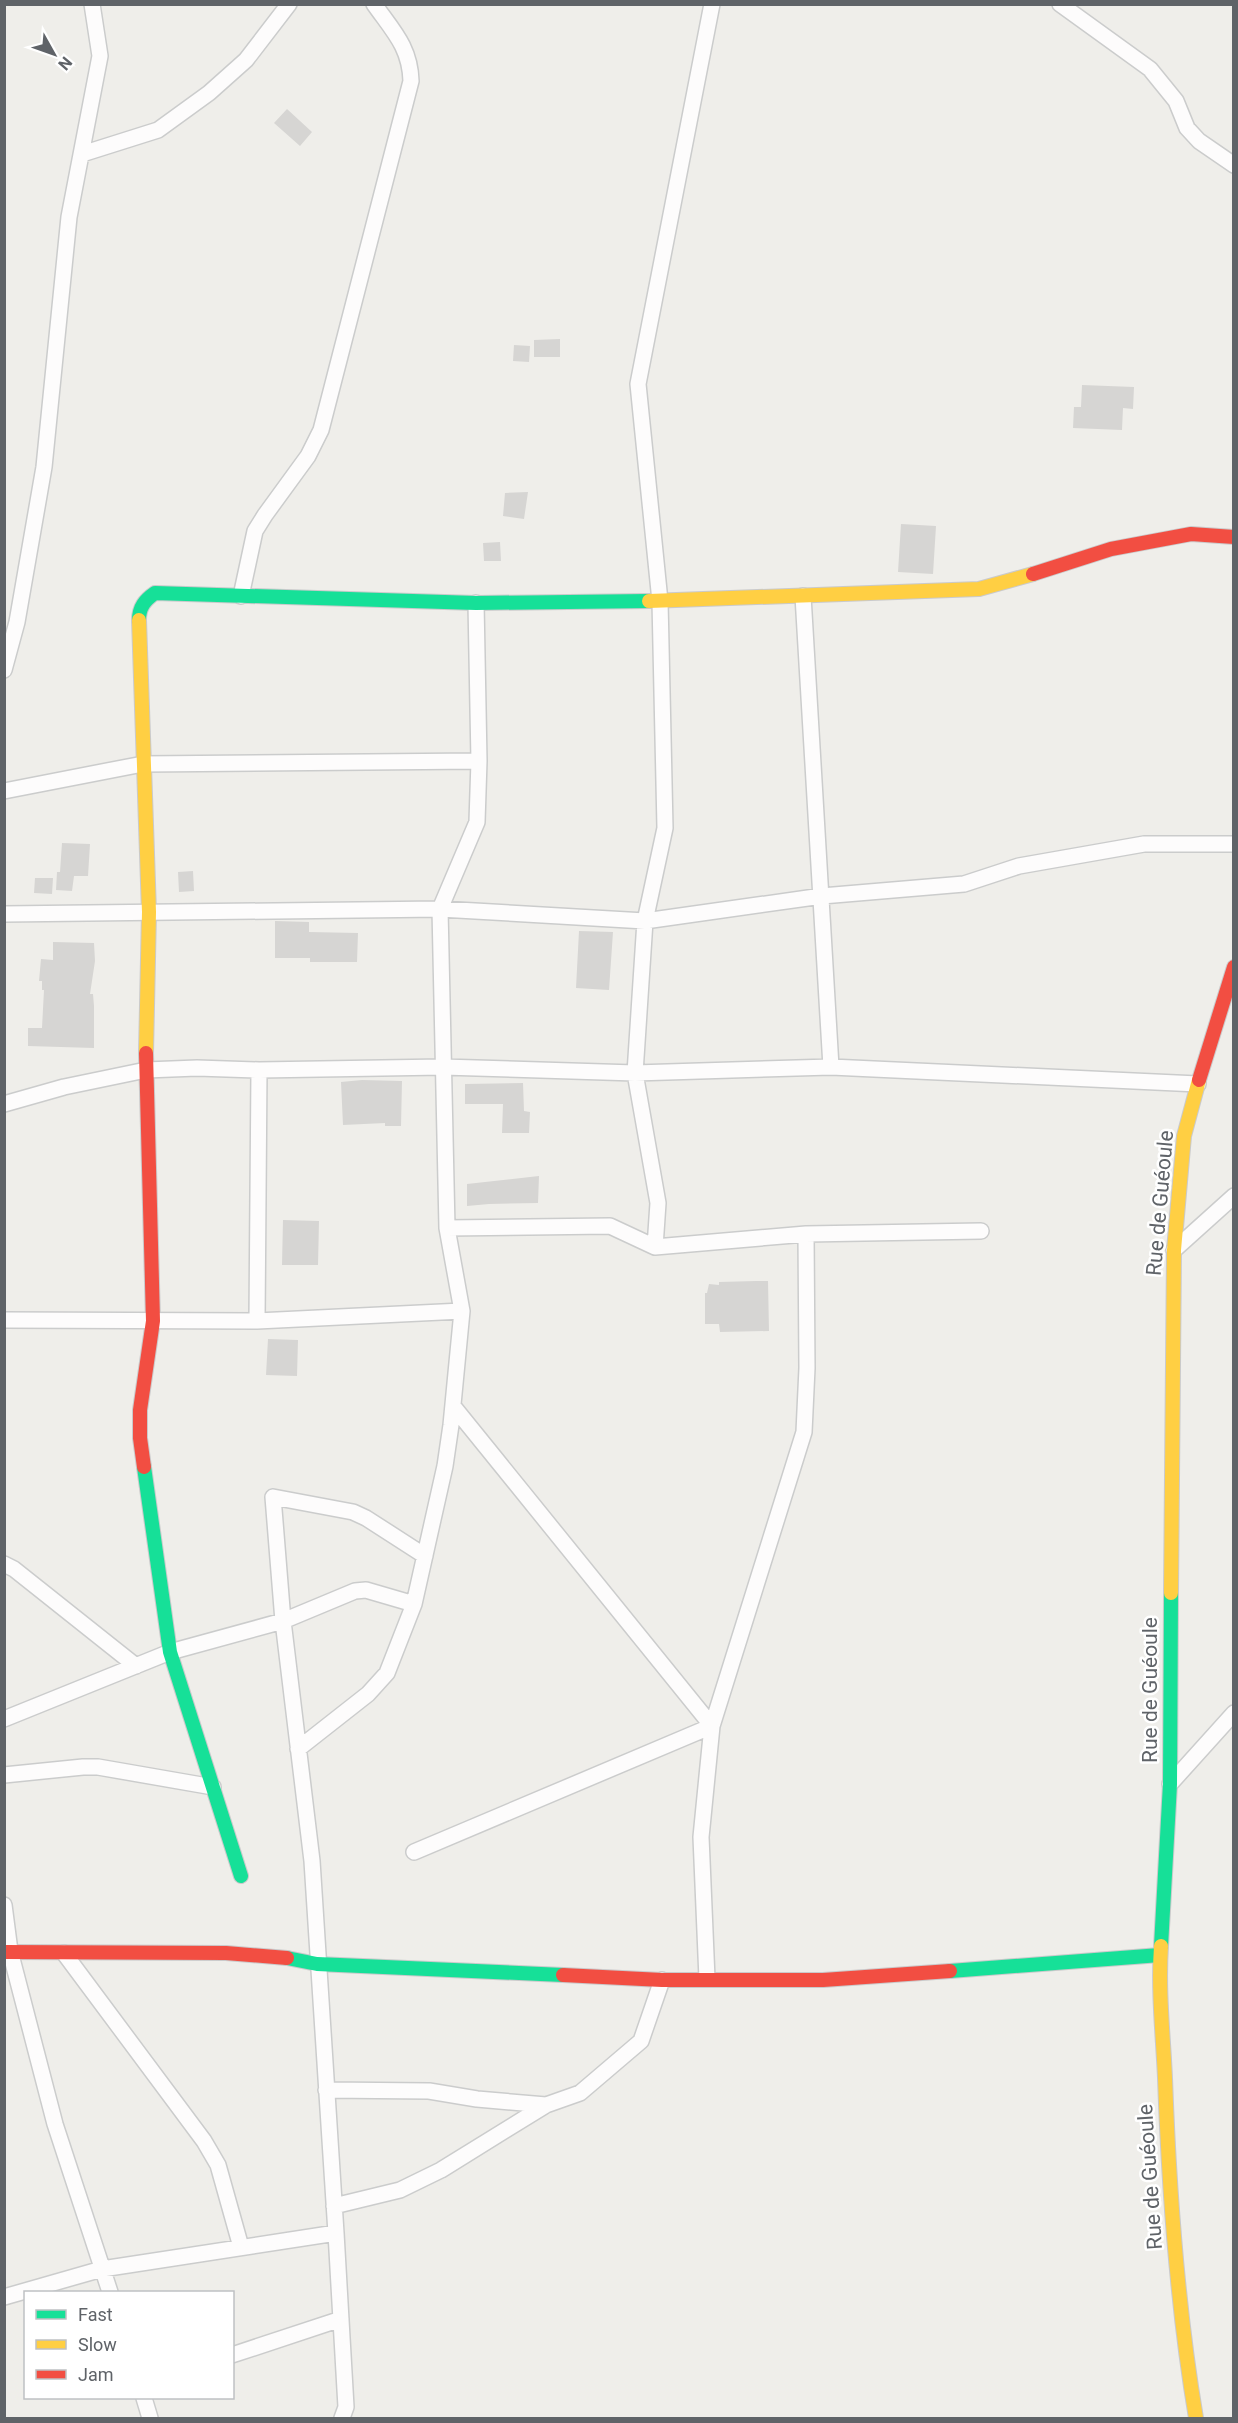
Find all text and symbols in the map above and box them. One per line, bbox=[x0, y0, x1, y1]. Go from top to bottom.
north arrow bbox=[24, 24, 84, 84]
text: N bbox=[54, 53, 76, 74]
street label: Rue de Guéoule bbox=[1142, 1129, 1178, 1277]
street label: Rue de Guéoule bbox=[1138, 1617, 1162, 1763]
street label: Rue de Guéoule bbox=[1133, 2103, 1167, 2251]
legend bbox=[24, 2291, 234, 2399]
text: Fast bbox=[78, 2304, 113, 2325]
text: Slow bbox=[78, 2334, 117, 2355]
text: Jam bbox=[78, 2364, 114, 2385]

